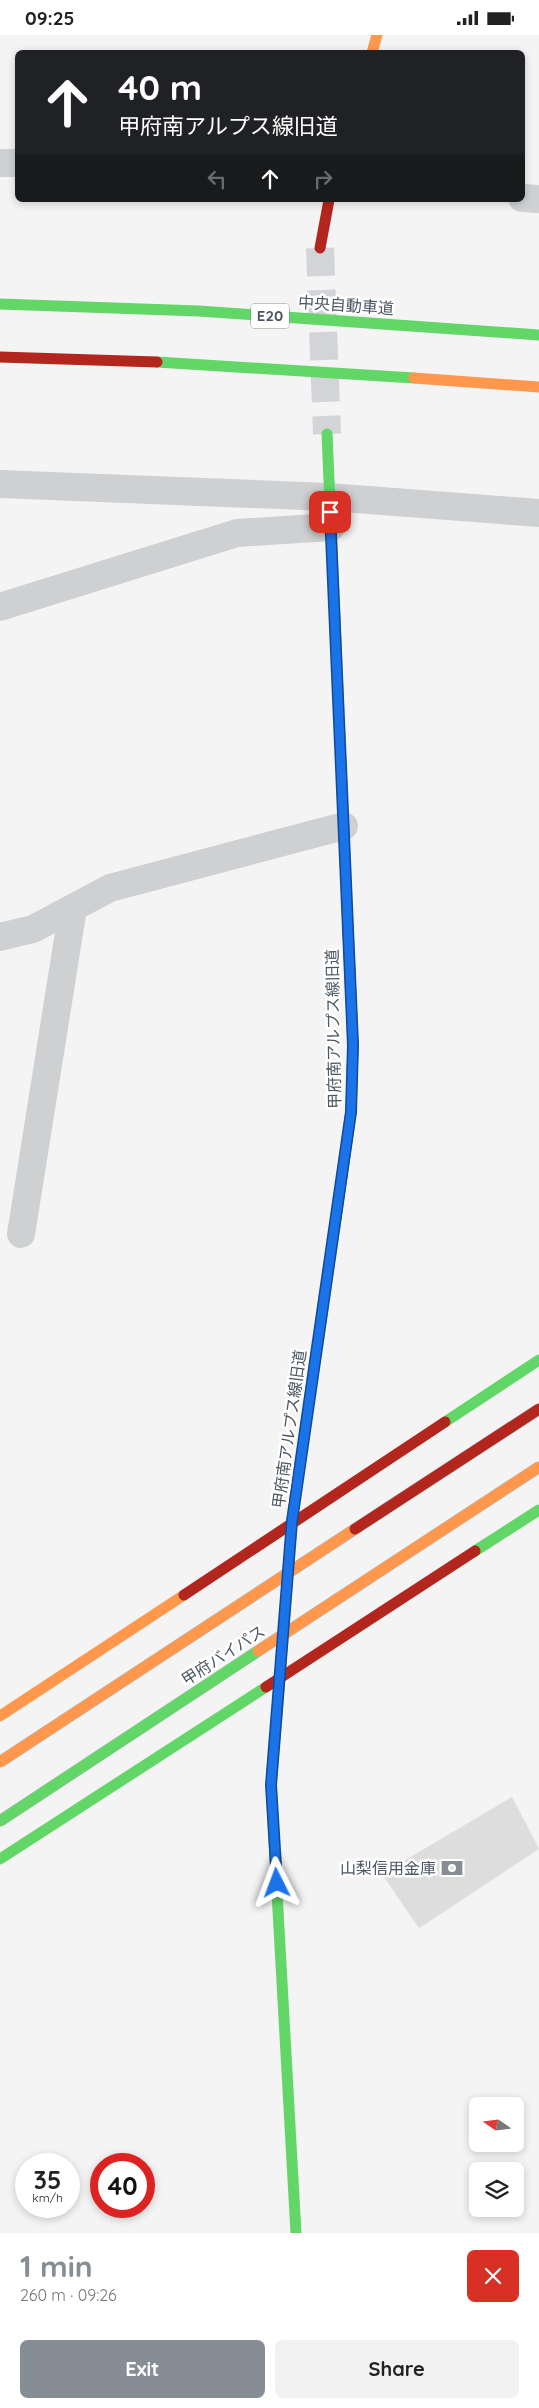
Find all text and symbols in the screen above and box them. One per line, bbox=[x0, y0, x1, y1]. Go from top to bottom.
text: 09:25 bbox=[25, 6, 74, 30]
text: 40 m bbox=[118, 65, 202, 109]
icon: ahead bbox=[35, 70, 100, 135]
text: 甲府南アルプス線旧道 bbox=[118, 112, 338, 140]
icon: left bbox=[203, 165, 231, 193]
icon: ahead bbox=[256, 165, 284, 193]
icon: right bbox=[309, 165, 337, 193]
street label: 中央自動車道 bbox=[297, 292, 395, 318]
road number: E20 bbox=[251, 303, 289, 329]
pin bbox=[309, 491, 351, 533]
icon: arrive bbox=[316, 498, 344, 526]
street label: 甲府南アルプス線旧道 bbox=[322, 949, 344, 1109]
street label: 甲府南アルプス線旧道 bbox=[268, 1348, 310, 1510]
street label: 甲府バイパス bbox=[177, 1621, 269, 1689]
bank icon: 山梨信用金庫 bbox=[439, 1855, 465, 1881]
position arrow bbox=[250, 1856, 302, 1908]
place label: 山梨信用金庫 bbox=[340, 1858, 436, 1878]
north arrow bbox=[469, 2097, 524, 2153]
map controls bbox=[469, 2097, 524, 2217]
speed limit sign: 40 bbox=[90, 2153, 155, 2218]
button: layers bbox=[469, 2162, 524, 2217]
text: 35 bbox=[34, 2164, 61, 2195]
text: km/h bbox=[32, 2190, 63, 2205]
text: 1 min bbox=[20, 2247, 93, 2285]
button: close bbox=[467, 2250, 519, 2302]
text: 260 m · 09:26 bbox=[20, 2285, 117, 2305]
button: Exit bbox=[20, 2340, 265, 2398]
button: Share bbox=[275, 2340, 519, 2398]

